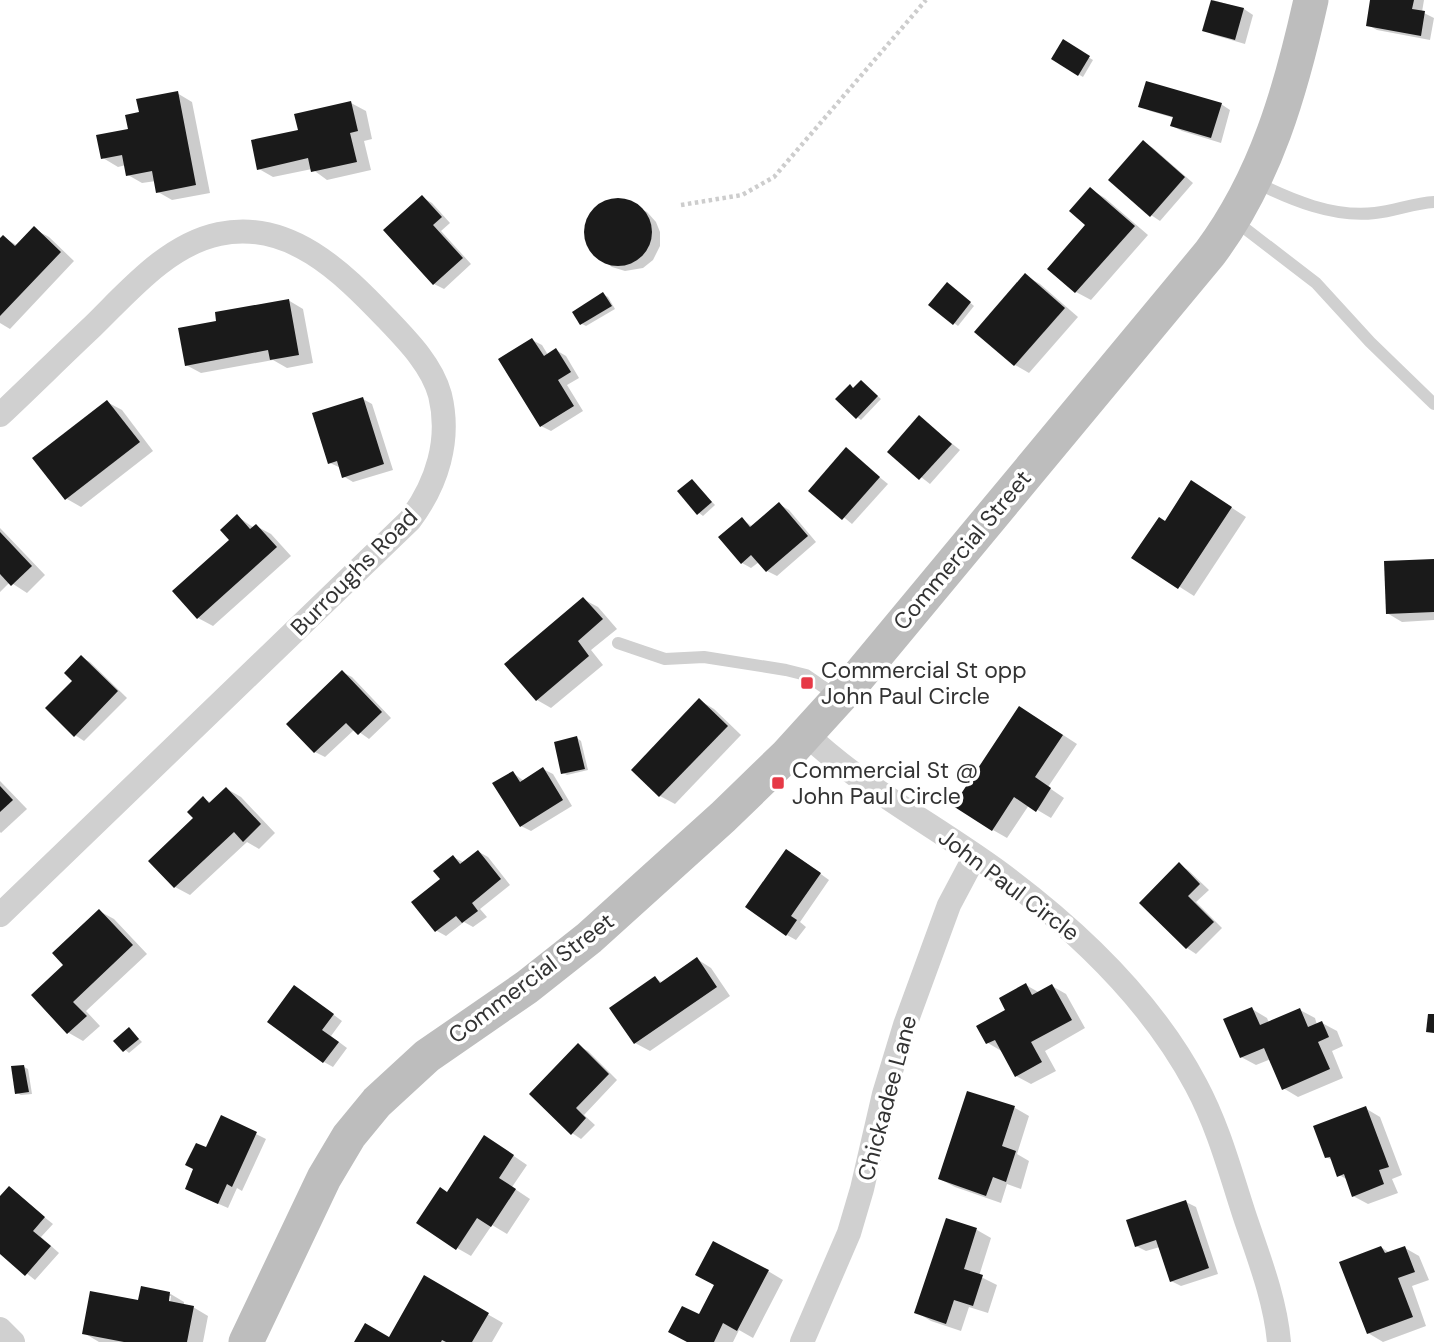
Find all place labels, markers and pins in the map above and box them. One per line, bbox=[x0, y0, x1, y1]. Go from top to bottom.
place label: Commercial St opp John Paul Circle bbox=[821, 655, 1027, 711]
marker: Commercial St opp John Paul Circle bbox=[799, 675, 815, 691]
place label: Commercial St @ John Paul Circle bbox=[792, 755, 978, 811]
marker: Commercial St @ John Paul Circle bbox=[770, 775, 786, 791]

